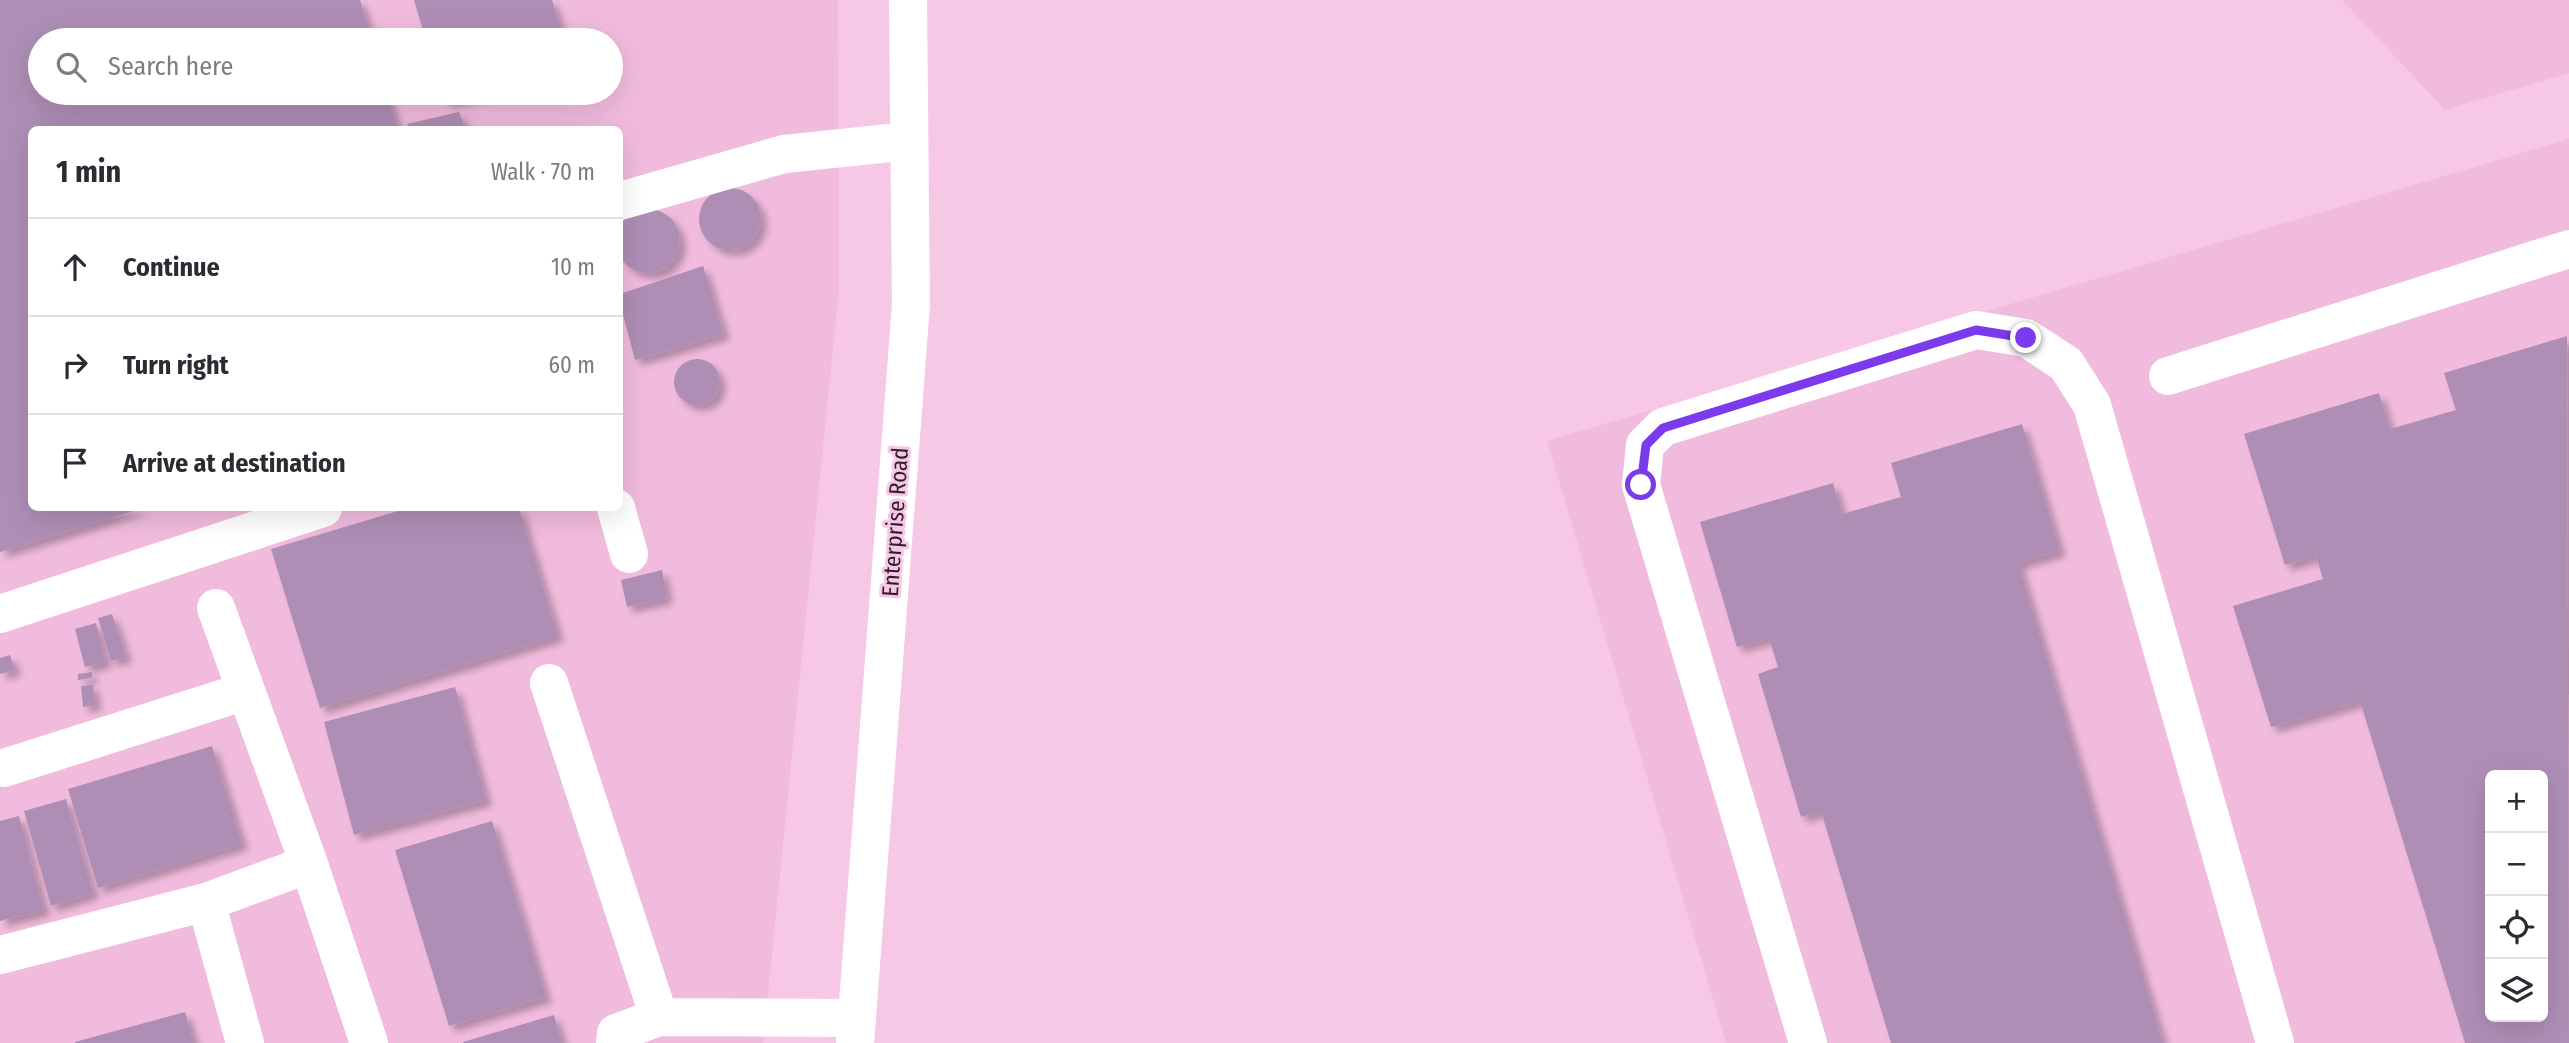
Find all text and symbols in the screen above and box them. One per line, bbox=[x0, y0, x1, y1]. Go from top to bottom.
search box bbox=[28, 28, 623, 105]
icon: search bbox=[52, 48, 90, 86]
text: Search here bbox=[108, 51, 233, 82]
text: 1 min bbox=[56, 154, 121, 190]
text: Walk · 70 m bbox=[491, 158, 595, 186]
icon: ahead bbox=[56, 248, 94, 286]
text: Continue bbox=[123, 252, 220, 283]
text: 10 m bbox=[551, 253, 595, 281]
route end bbox=[2010, 322, 2041, 353]
icon: right bbox=[56, 346, 94, 384]
text: Turn right bbox=[123, 350, 229, 381]
text: 60 m bbox=[549, 351, 595, 379]
icon: arrive bbox=[56, 444, 94, 482]
street label: Enterprise Road bbox=[876, 446, 914, 598]
text: Arrive at destination bbox=[123, 448, 346, 479]
route start bbox=[1625, 469, 1656, 500]
map controls bbox=[2485, 770, 2548, 1022]
button: + bbox=[2485, 770, 2548, 833]
button: − bbox=[2485, 833, 2548, 896]
button: locate bbox=[2485, 896, 2548, 959]
button: layers bbox=[2485, 959, 2548, 1022]

